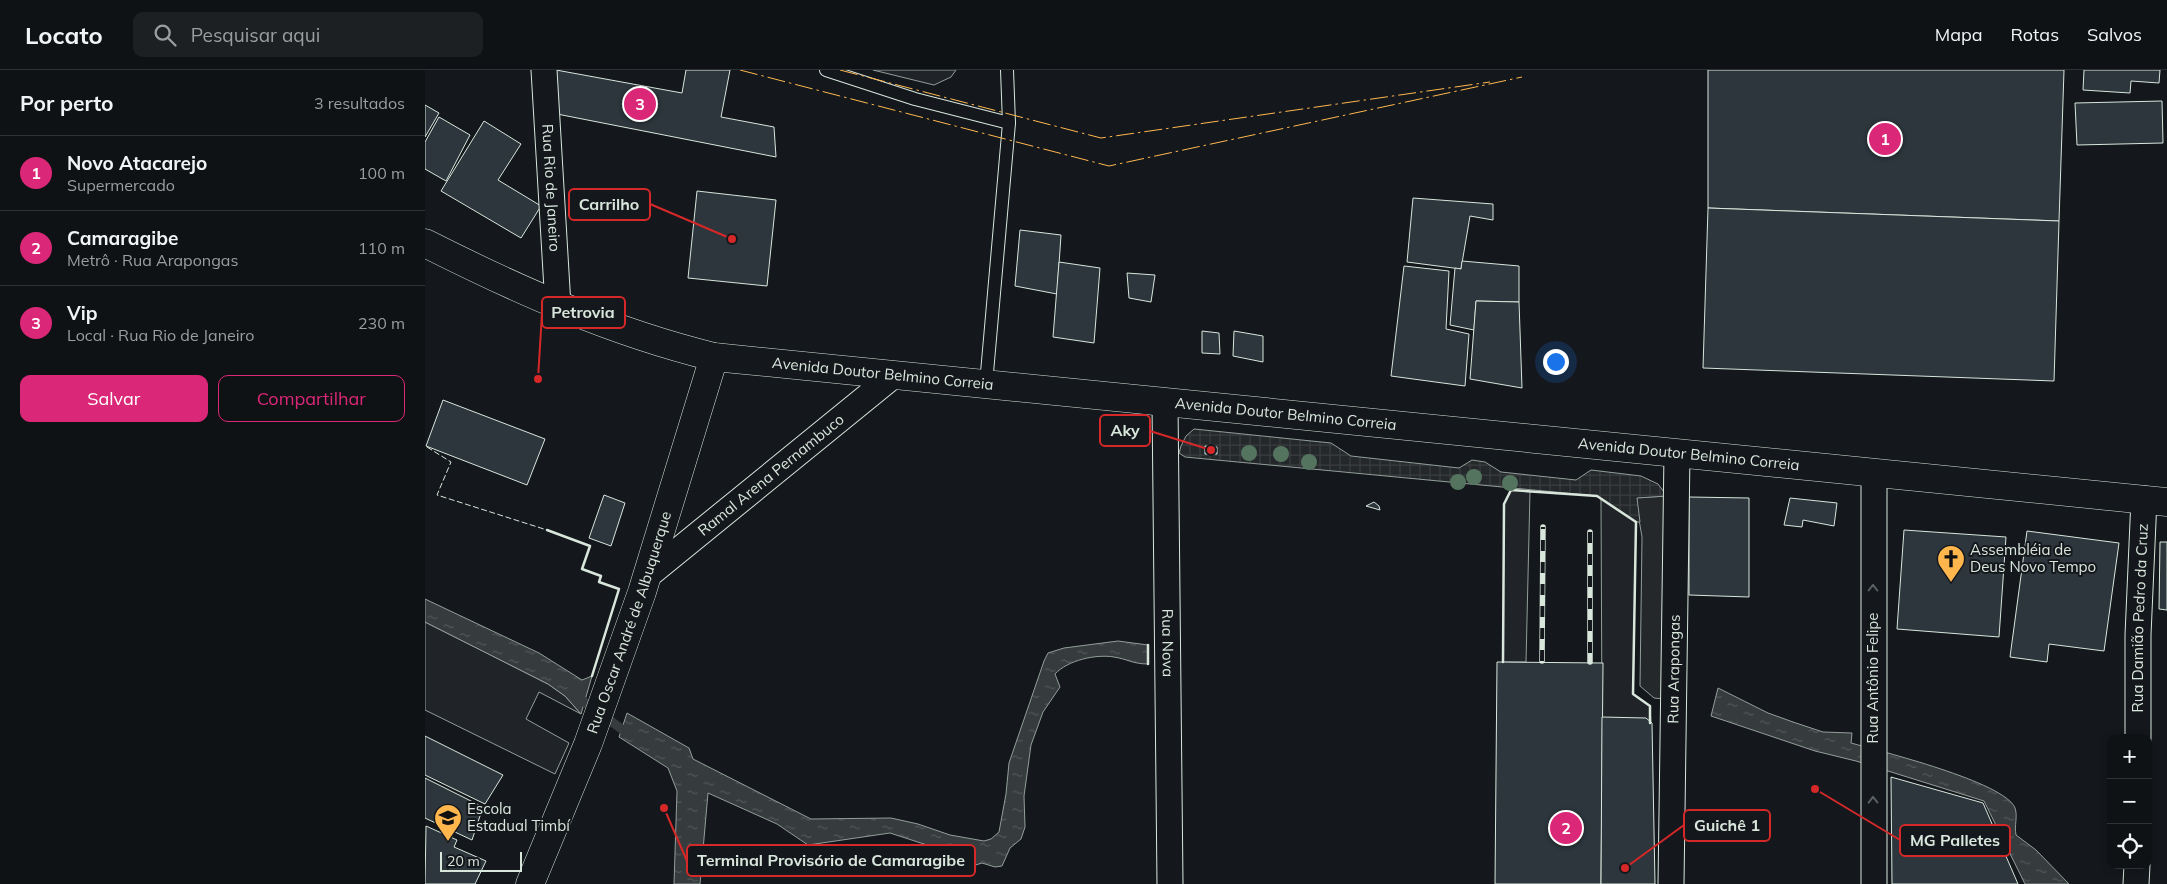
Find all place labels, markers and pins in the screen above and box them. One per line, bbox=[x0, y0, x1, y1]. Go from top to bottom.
pin: 3 bbox=[624, 85, 656, 123]
pin: 1 bbox=[1869, 120, 1901, 158]
callout: Carrilho bbox=[569, 189, 650, 220]
callout: Petrovia bbox=[542, 297, 625, 328]
callout: Aky bbox=[1100, 415, 1150, 446]
place label: Assembléia de Deus Novo Tempo bbox=[1970, 540, 2096, 576]
church icon: Assembléia de Deus Novo Tempo bbox=[1936, 544, 1966, 583]
place label: Escola Estadual Timbí bbox=[467, 799, 571, 835]
school or university icon: Escola Estadual Timbí bbox=[433, 803, 463, 842]
pin: 2 bbox=[1550, 809, 1582, 847]
callout: Guichê 1 bbox=[1684, 810, 1770, 841]
callout: MG Palletes bbox=[1900, 825, 2010, 856]
callout: Terminal Provisório de Camaragibe bbox=[687, 845, 975, 876]

